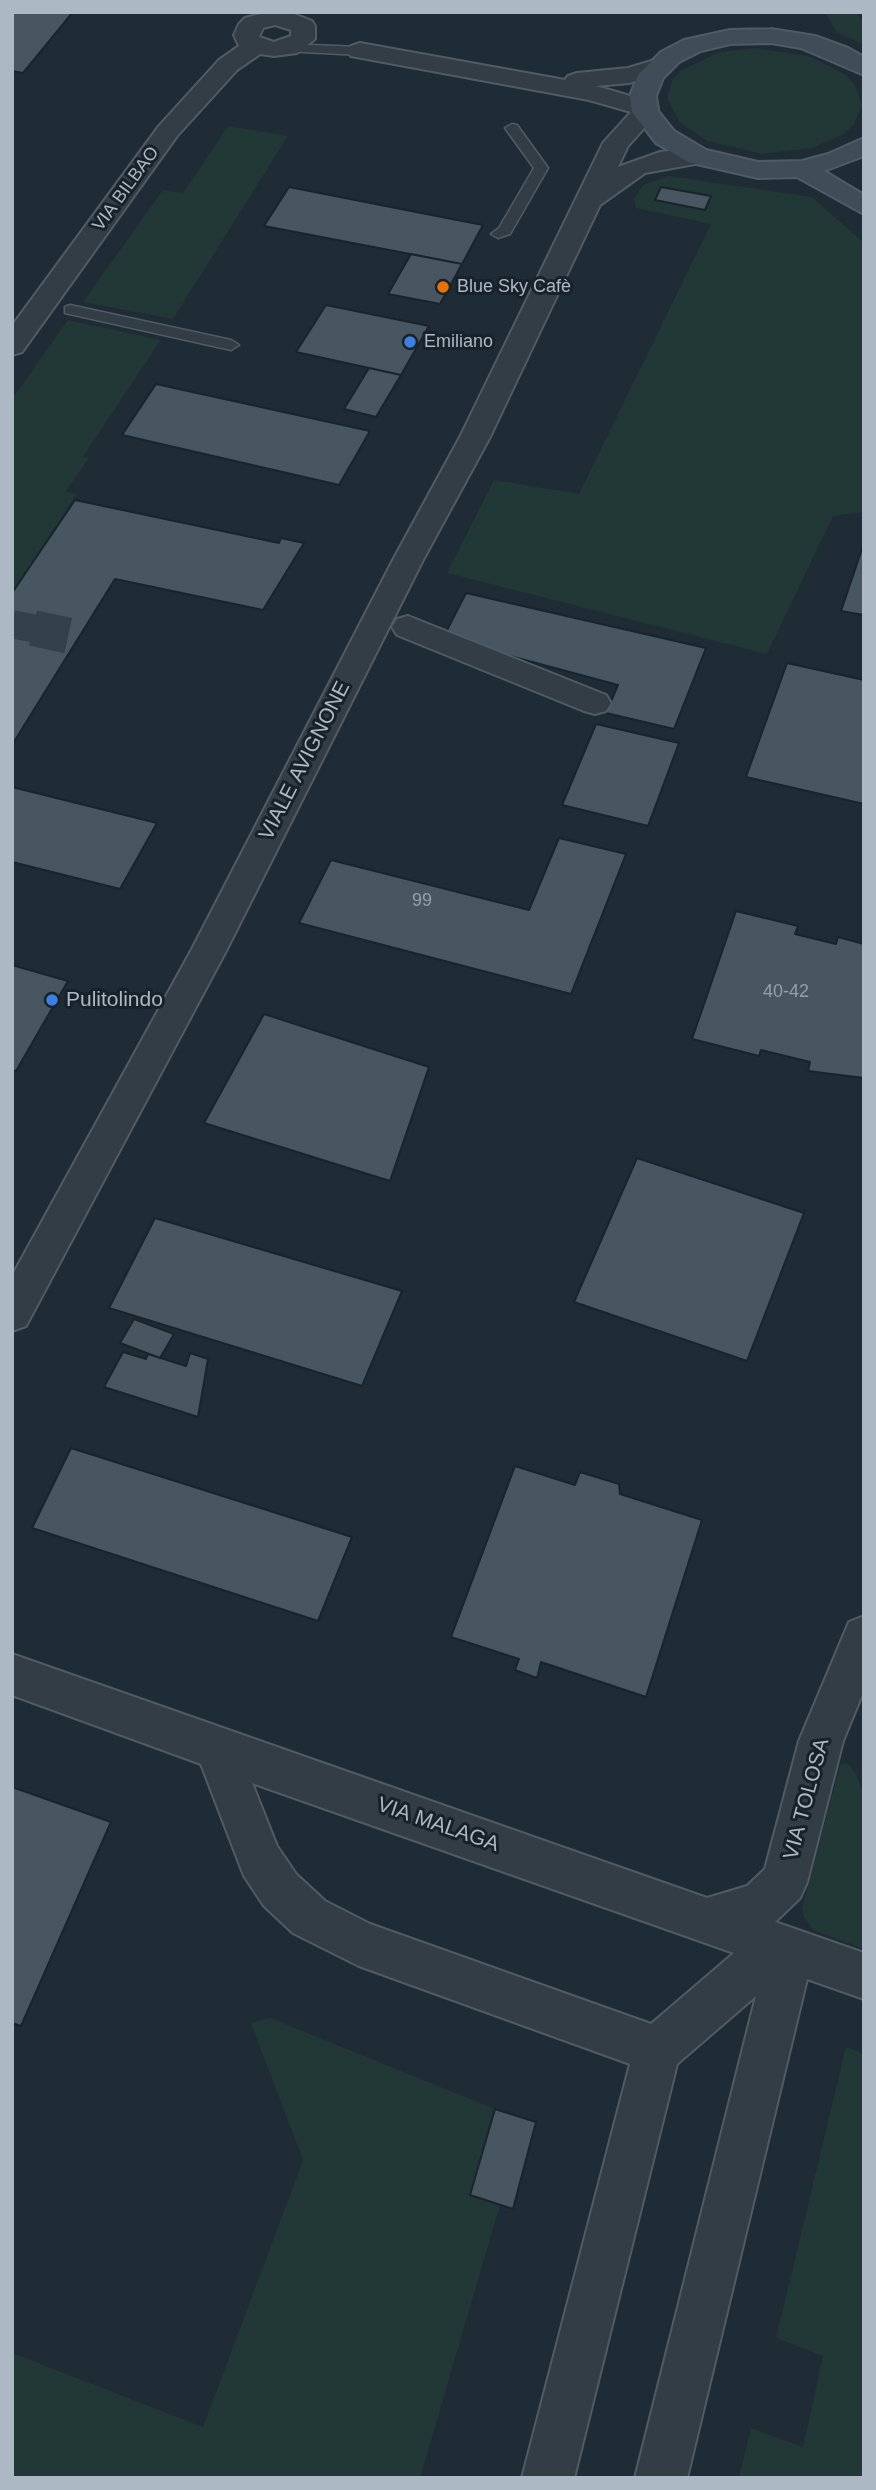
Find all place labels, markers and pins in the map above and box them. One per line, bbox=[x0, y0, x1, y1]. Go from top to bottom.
place label: Blue Sky Cafè bbox=[457, 276, 571, 298]
marker: Blue Sky Cafè bbox=[435, 279, 451, 295]
place label: Emiliano bbox=[424, 331, 493, 353]
marker: Emiliano bbox=[402, 334, 418, 350]
place label: Pulitolindo bbox=[66, 987, 163, 1013]
marker: Pulitolindo bbox=[44, 992, 60, 1008]

